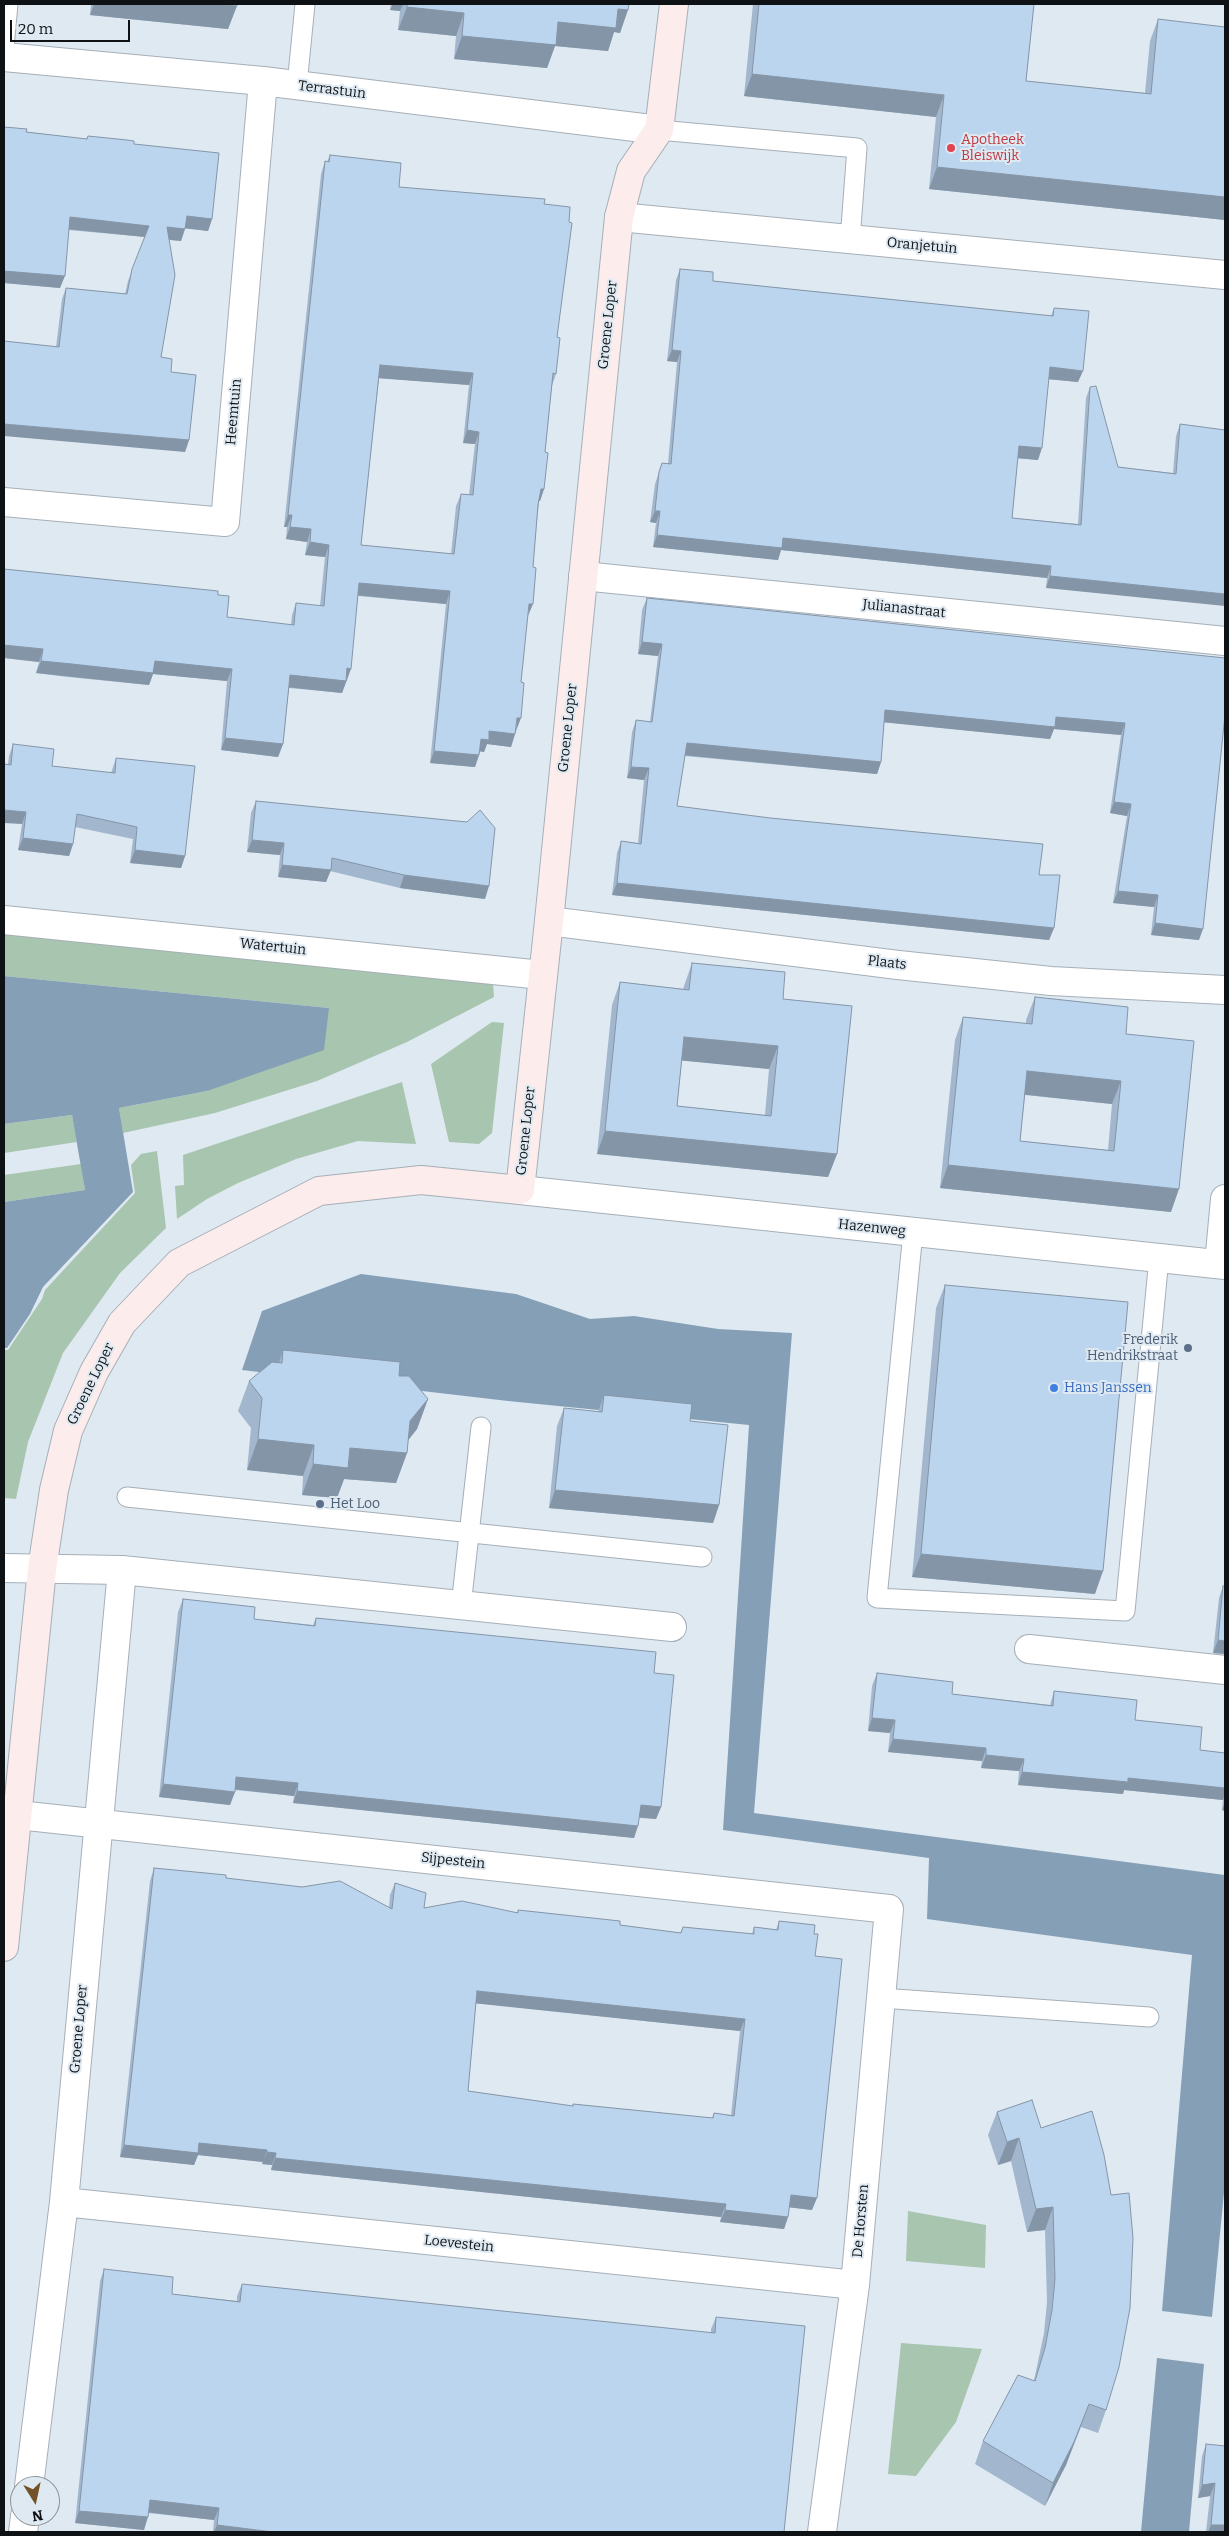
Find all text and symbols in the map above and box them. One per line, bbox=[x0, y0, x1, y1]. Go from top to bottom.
scale bar bbox=[12, 10, 132, 42]
text: 20 m bbox=[18, 20, 53, 38]
street label: Terrastuin bbox=[297, 78, 367, 102]
place label: Apotheek Bleiswijk bbox=[961, 132, 1024, 164]
marker: Apotheek Bleiswijk bbox=[945, 142, 957, 154]
street label: Oranjetuin bbox=[886, 235, 958, 257]
street label: Groene Loper bbox=[595, 280, 621, 370]
street label: Heemtuin bbox=[223, 378, 245, 446]
street label: Julianastraat bbox=[862, 596, 946, 622]
street label: Groene Loper bbox=[555, 683, 581, 773]
street label: Watertuin bbox=[239, 935, 307, 959]
street label: Plaats bbox=[867, 953, 907, 973]
street label: Groene Loper bbox=[513, 1086, 539, 1176]
street label: Hazenweg bbox=[837, 1216, 907, 1240]
place label: Frederik Hendrikstraat bbox=[1087, 1332, 1178, 1364]
street label: Groene Loper bbox=[64, 1340, 118, 1428]
marker: Frederik Hendrikstraat bbox=[1182, 1342, 1194, 1354]
place label: Hans Janssen bbox=[1064, 1380, 1152, 1396]
marker: Hans Janssen bbox=[1048, 1382, 1060, 1394]
place label: Het Loo bbox=[330, 1496, 380, 1512]
marker: Het Loo bbox=[314, 1498, 326, 1510]
street label: Sijpestein bbox=[420, 1849, 486, 1873]
street label: Groene Loper bbox=[67, 1984, 91, 2074]
street label: De Horsten bbox=[849, 2184, 873, 2258]
street label: Loevestein bbox=[423, 2232, 495, 2256]
north arrow bbox=[10, 2476, 60, 2526]
text: N bbox=[31, 2506, 44, 2525]

